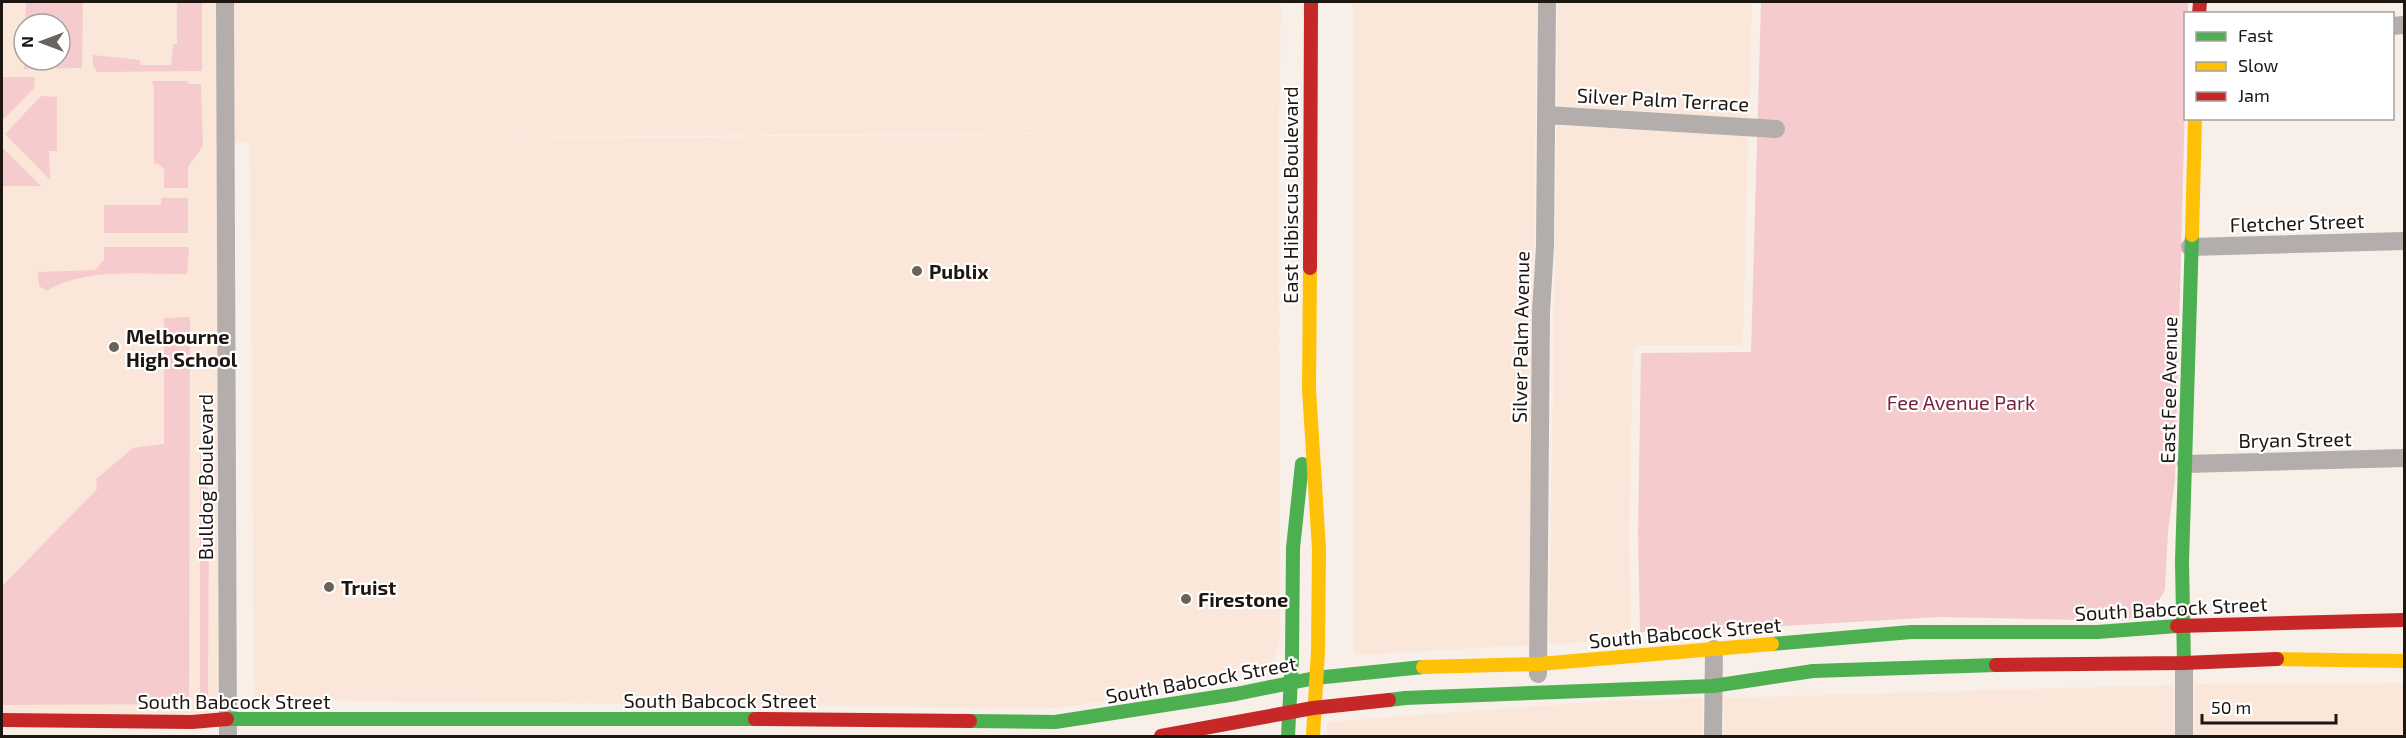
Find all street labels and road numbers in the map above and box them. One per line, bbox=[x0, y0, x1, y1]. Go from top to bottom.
street label: Silver Palm Terrace bbox=[1576, 82, 1750, 116]
street label: East Hibiscus Boulevard bbox=[1278, 86, 1302, 304]
street label: Fletcher Street bbox=[2229, 208, 2365, 236]
street label: Silver Palm Avenue bbox=[1506, 251, 1534, 423]
street label: East Fee Avenue bbox=[2155, 316, 2181, 464]
street label: Bulldog Boulevard bbox=[193, 394, 217, 560]
street label: Bryan Street bbox=[2238, 426, 2352, 452]
street label: South Babcock Street bbox=[2074, 591, 2268, 625]
street label: South Babcock Street bbox=[1588, 612, 1783, 652]
street label: South Babcock Street bbox=[1104, 650, 1299, 708]
street label: South Babcock Street bbox=[623, 688, 817, 712]
street label: South Babcock Street bbox=[137, 689, 331, 713]

